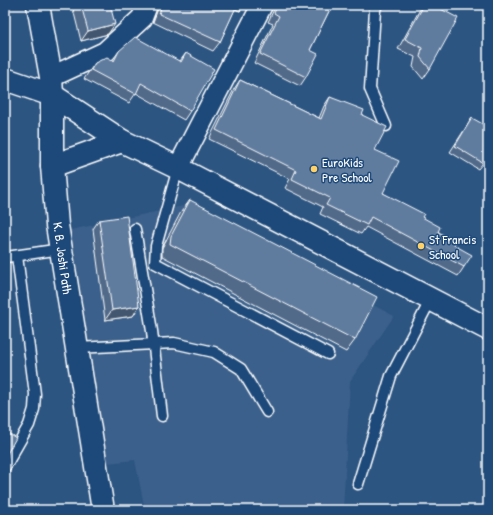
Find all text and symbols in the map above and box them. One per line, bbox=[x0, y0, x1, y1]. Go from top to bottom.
place label: EuroKids Pre School bbox=[322, 153, 372, 186]
marker: EuroKids Pre School bbox=[309, 164, 319, 174]
street label: K. B. Joshi Path bbox=[49, 221, 77, 296]
place label: St Francis School bbox=[429, 230, 476, 263]
marker: St Francis School bbox=[416, 241, 426, 251]

